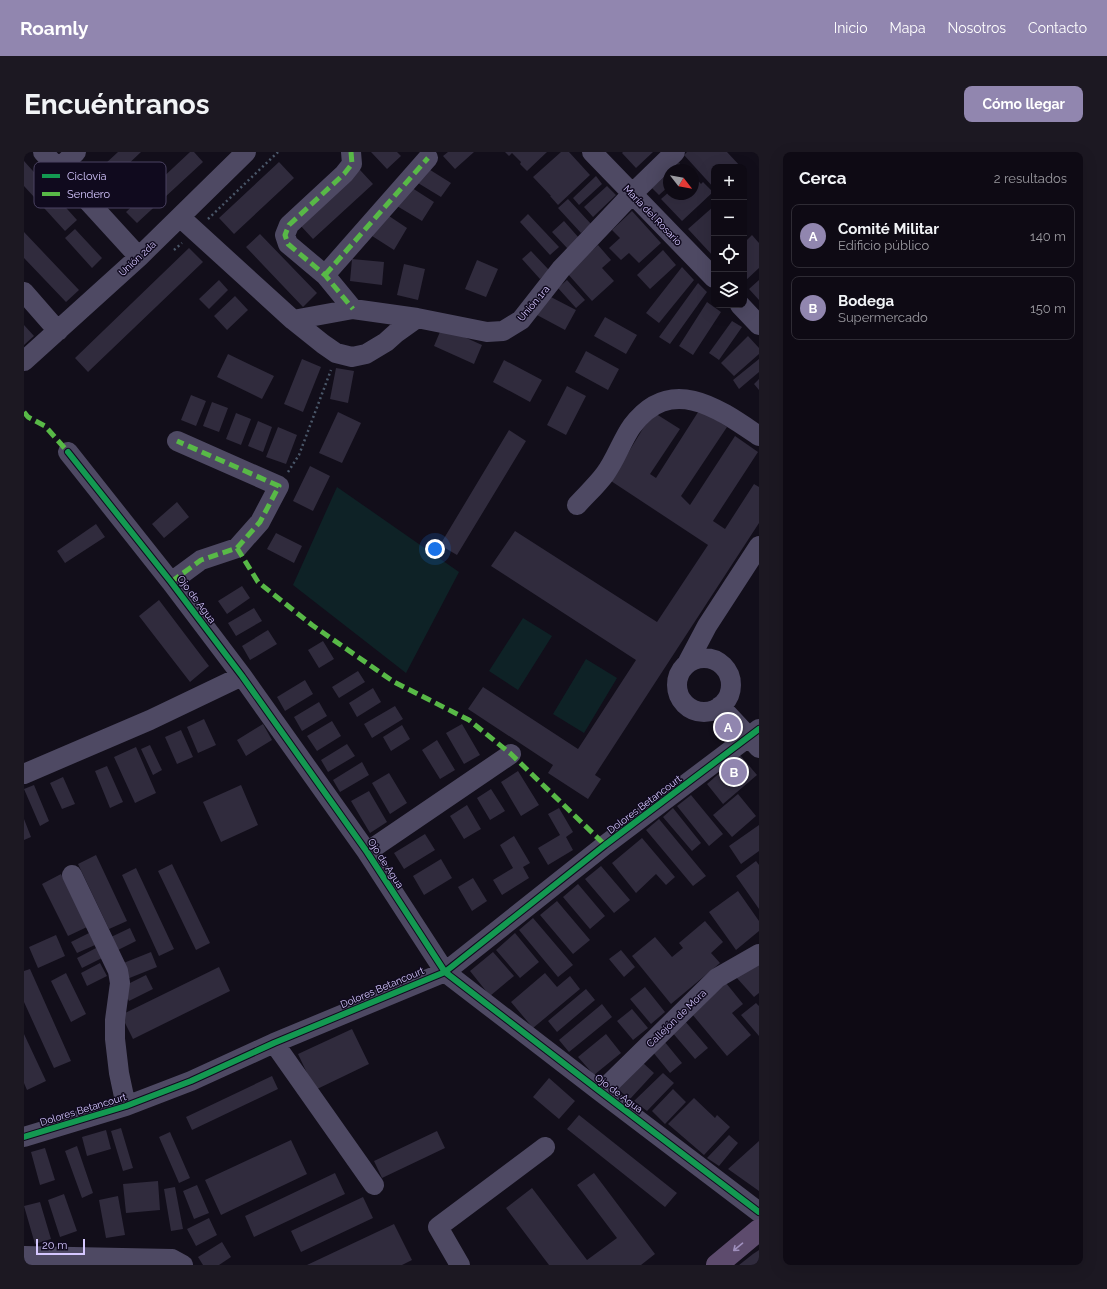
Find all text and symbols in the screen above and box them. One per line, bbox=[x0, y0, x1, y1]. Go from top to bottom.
text: Roamly bbox=[20, 17, 88, 39]
text: Inicio bbox=[834, 20, 867, 36]
text: Mapa bbox=[889, 20, 926, 36]
text: Nosotros bbox=[948, 20, 1006, 36]
text: Contacto bbox=[1028, 20, 1087, 36]
button: Cómo llegar bbox=[964, 86, 1083, 122]
text: Encuéntranos bbox=[24, 88, 210, 121]
legend bbox=[34, 162, 166, 208]
north arrow bbox=[663, 164, 699, 200]
map controls bbox=[711, 164, 747, 308]
button: + bbox=[711, 164, 747, 200]
text: Cerca bbox=[799, 168, 847, 188]
text: Ciclovía bbox=[67, 170, 107, 183]
text: 2 resultados bbox=[994, 171, 1067, 186]
street label: María del Rosario bbox=[621, 183, 684, 248]
text: Sendero bbox=[67, 188, 111, 201]
button: − bbox=[711, 200, 747, 236]
text: Comité Militar bbox=[838, 220, 939, 238]
text: A bbox=[809, 229, 817, 244]
text: 140 m bbox=[1030, 229, 1066, 244]
button: locate bbox=[711, 236, 747, 272]
street label: Unión 2da bbox=[117, 238, 158, 278]
text: Edificio público bbox=[838, 238, 929, 253]
button: layers bbox=[711, 272, 747, 308]
street label: Unión 1ra bbox=[515, 283, 551, 323]
text: Bodega bbox=[838, 292, 894, 310]
text: B bbox=[809, 301, 817, 316]
text: 150 m bbox=[1030, 301, 1066, 316]
text: Supermercado bbox=[838, 310, 928, 325]
your location bbox=[425, 539, 445, 559]
street label: Ojo de Agua bbox=[175, 573, 218, 625]
pin: A bbox=[715, 712, 741, 742]
pin: B bbox=[721, 757, 747, 787]
street label: Dolores Betancourt bbox=[605, 773, 684, 836]
street label: Ojo de Agua bbox=[366, 836, 406, 890]
street label: Dolores Betancourt bbox=[339, 965, 426, 1010]
street label: Callejón de Mora bbox=[644, 987, 708, 1050]
street label: Ojo de Agua bbox=[593, 1072, 645, 1115]
street label: Dolores Betancourt bbox=[39, 1091, 128, 1128]
scale bar bbox=[36, 1237, 85, 1256]
text: 20 m bbox=[42, 1239, 67, 1252]
one-way arrow bbox=[732, 1243, 743, 1252]

